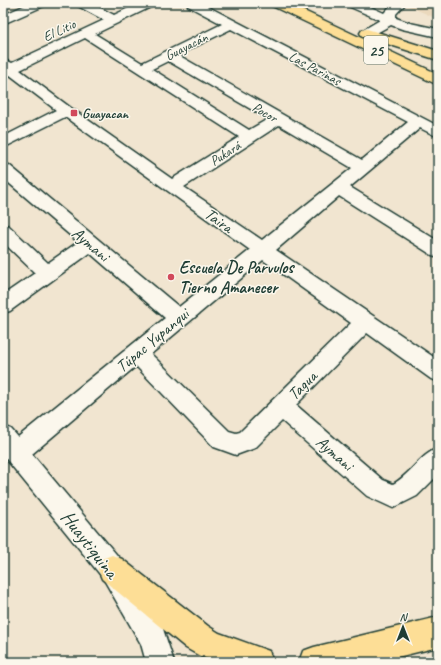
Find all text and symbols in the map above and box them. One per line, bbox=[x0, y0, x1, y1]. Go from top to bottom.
street label: El Litio bbox=[40, 15, 79, 45]
street label: Guayacán bbox=[162, 28, 211, 64]
road number: 25 bbox=[364, 36, 388, 64]
street label: Las Parinas bbox=[286, 48, 345, 90]
street label: Pocor bbox=[249, 99, 281, 127]
place label: Guayacan bbox=[82, 105, 130, 122]
marker: Guayacan bbox=[69, 108, 79, 118]
street label: Pukará bbox=[207, 136, 245, 170]
street label: Taira bbox=[200, 203, 239, 239]
street label: Aymani bbox=[68, 223, 115, 267]
place label: Escuela De Parvulos Tierno Amanecer bbox=[179, 257, 296, 298]
marker: Escuela De Parvulos Tierno Amanecer bbox=[166, 272, 176, 282]
street label: Túpac Yupanqui bbox=[112, 303, 194, 377]
street label: Tagua bbox=[283, 365, 323, 404]
street label: Aymani bbox=[312, 431, 359, 477]
street label: Huaytiquina bbox=[55, 505, 125, 585]
north arrow bbox=[383, 607, 423, 647]
text: N bbox=[400, 610, 409, 624]

